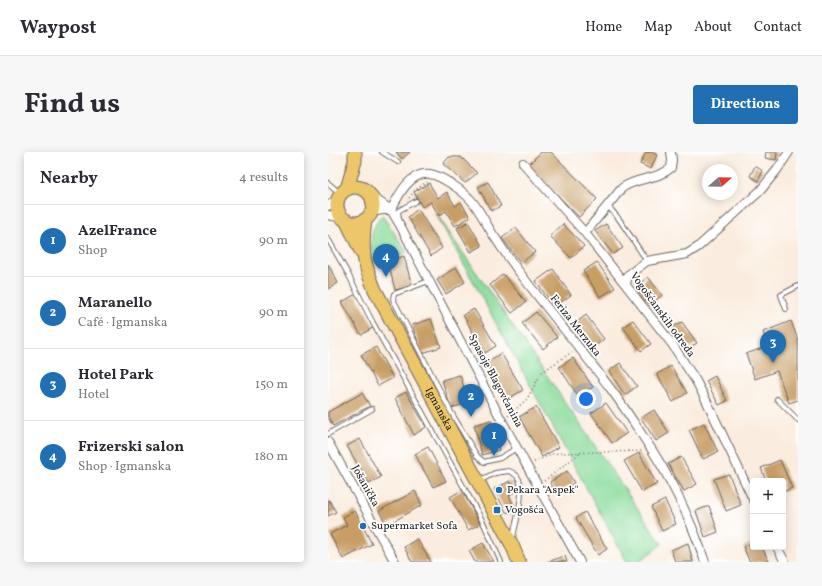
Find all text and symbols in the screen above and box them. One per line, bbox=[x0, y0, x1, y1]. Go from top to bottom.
text: Waypost bbox=[20, 15, 96, 41]
text: Home bbox=[585, 18, 622, 37]
text: Map bbox=[644, 18, 672, 37]
text: About bbox=[694, 18, 732, 37]
text: Contact bbox=[754, 18, 802, 37]
text: Find us bbox=[24, 85, 120, 124]
button: Directions bbox=[693, 85, 798, 124]
north arrow bbox=[702, 164, 738, 200]
text: Nearby bbox=[40, 167, 98, 190]
text: 4 results bbox=[239, 169, 288, 187]
text: AzelFrance bbox=[78, 221, 157, 242]
text: 1 bbox=[50, 232, 56, 250]
text: 90 m bbox=[259, 232, 288, 250]
text: Shop bbox=[78, 242, 107, 260]
pin: 4 bbox=[373, 244, 399, 277]
street label: Vogošćanskih odreda bbox=[626, 269, 698, 361]
street label: Feriza Merzuka bbox=[546, 292, 604, 361]
text: Maranello bbox=[78, 293, 152, 314]
text: 2 bbox=[50, 304, 56, 322]
text: 90 m bbox=[259, 304, 288, 322]
text: Café · Igmanska bbox=[78, 314, 167, 332]
pin: 3 bbox=[760, 330, 786, 363]
street label: Spasoje Blagovčanina bbox=[464, 332, 526, 431]
text: Hotel Park bbox=[78, 365, 154, 386]
text: 3 bbox=[50, 376, 56, 394]
text: 150 m bbox=[255, 376, 288, 394]
street label: Igmanska bbox=[421, 384, 457, 434]
pin: 2 bbox=[458, 384, 484, 417]
text: Hotel bbox=[78, 386, 109, 404]
your location bbox=[576, 389, 596, 409]
pin: 1 bbox=[481, 423, 507, 456]
text: Frizerski salon bbox=[78, 437, 184, 458]
text: 4 bbox=[49, 448, 57, 466]
text: 180 m bbox=[254, 448, 288, 466]
text: Shop · Igmanska bbox=[78, 458, 171, 476]
street label: Jošanička bbox=[347, 462, 383, 510]
map controls bbox=[750, 478, 786, 550]
button: + bbox=[750, 478, 786, 514]
place label: Pekara "Aspek" bbox=[507, 483, 579, 498]
marker: Pekara "Aspek" bbox=[494, 485, 504, 495]
place label: Vogošća bbox=[505, 503, 544, 518]
marker: Vogošća bbox=[492, 505, 502, 515]
button: − bbox=[750, 514, 786, 550]
place label: Supermarket Sofa bbox=[371, 519, 458, 534]
marker: Supermarket Sofa bbox=[358, 521, 368, 531]

